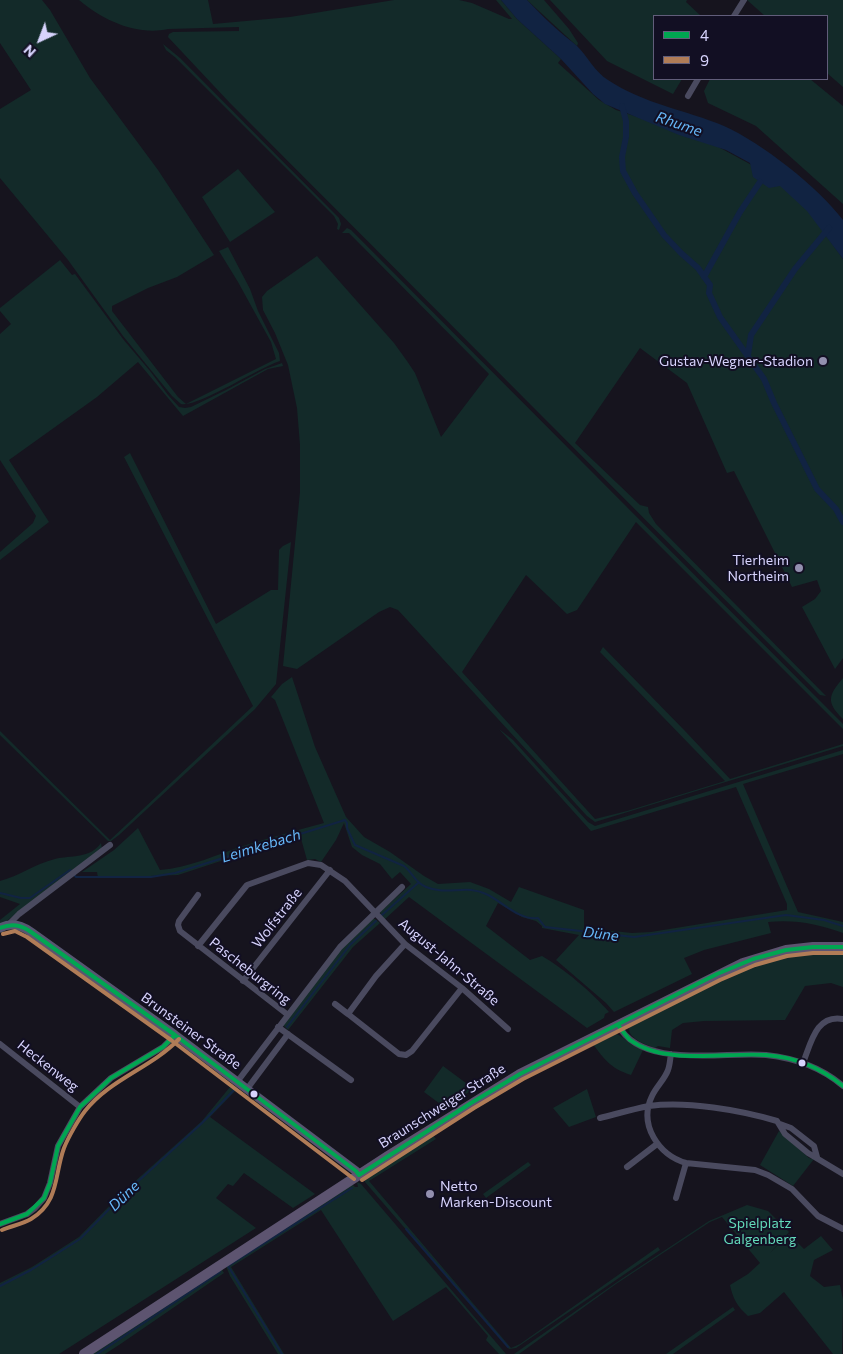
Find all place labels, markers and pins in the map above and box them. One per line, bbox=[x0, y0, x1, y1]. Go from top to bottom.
place label: Gustav-Wegner-Stadion bbox=[659, 353, 813, 369]
marker: Gustav-Wegner-Stadion bbox=[817, 355, 829, 367]
place label: Tierheim Northeim bbox=[728, 552, 789, 584]
marker: Tierheim Northeim bbox=[793, 562, 805, 574]
unlabelled marker bbox=[797, 1058, 807, 1068]
unlabelled marker bbox=[249, 1089, 259, 1099]
place label: Netto Marken-Discount bbox=[440, 1178, 552, 1210]
marker: Netto Marken-Discount bbox=[424, 1188, 436, 1200]

